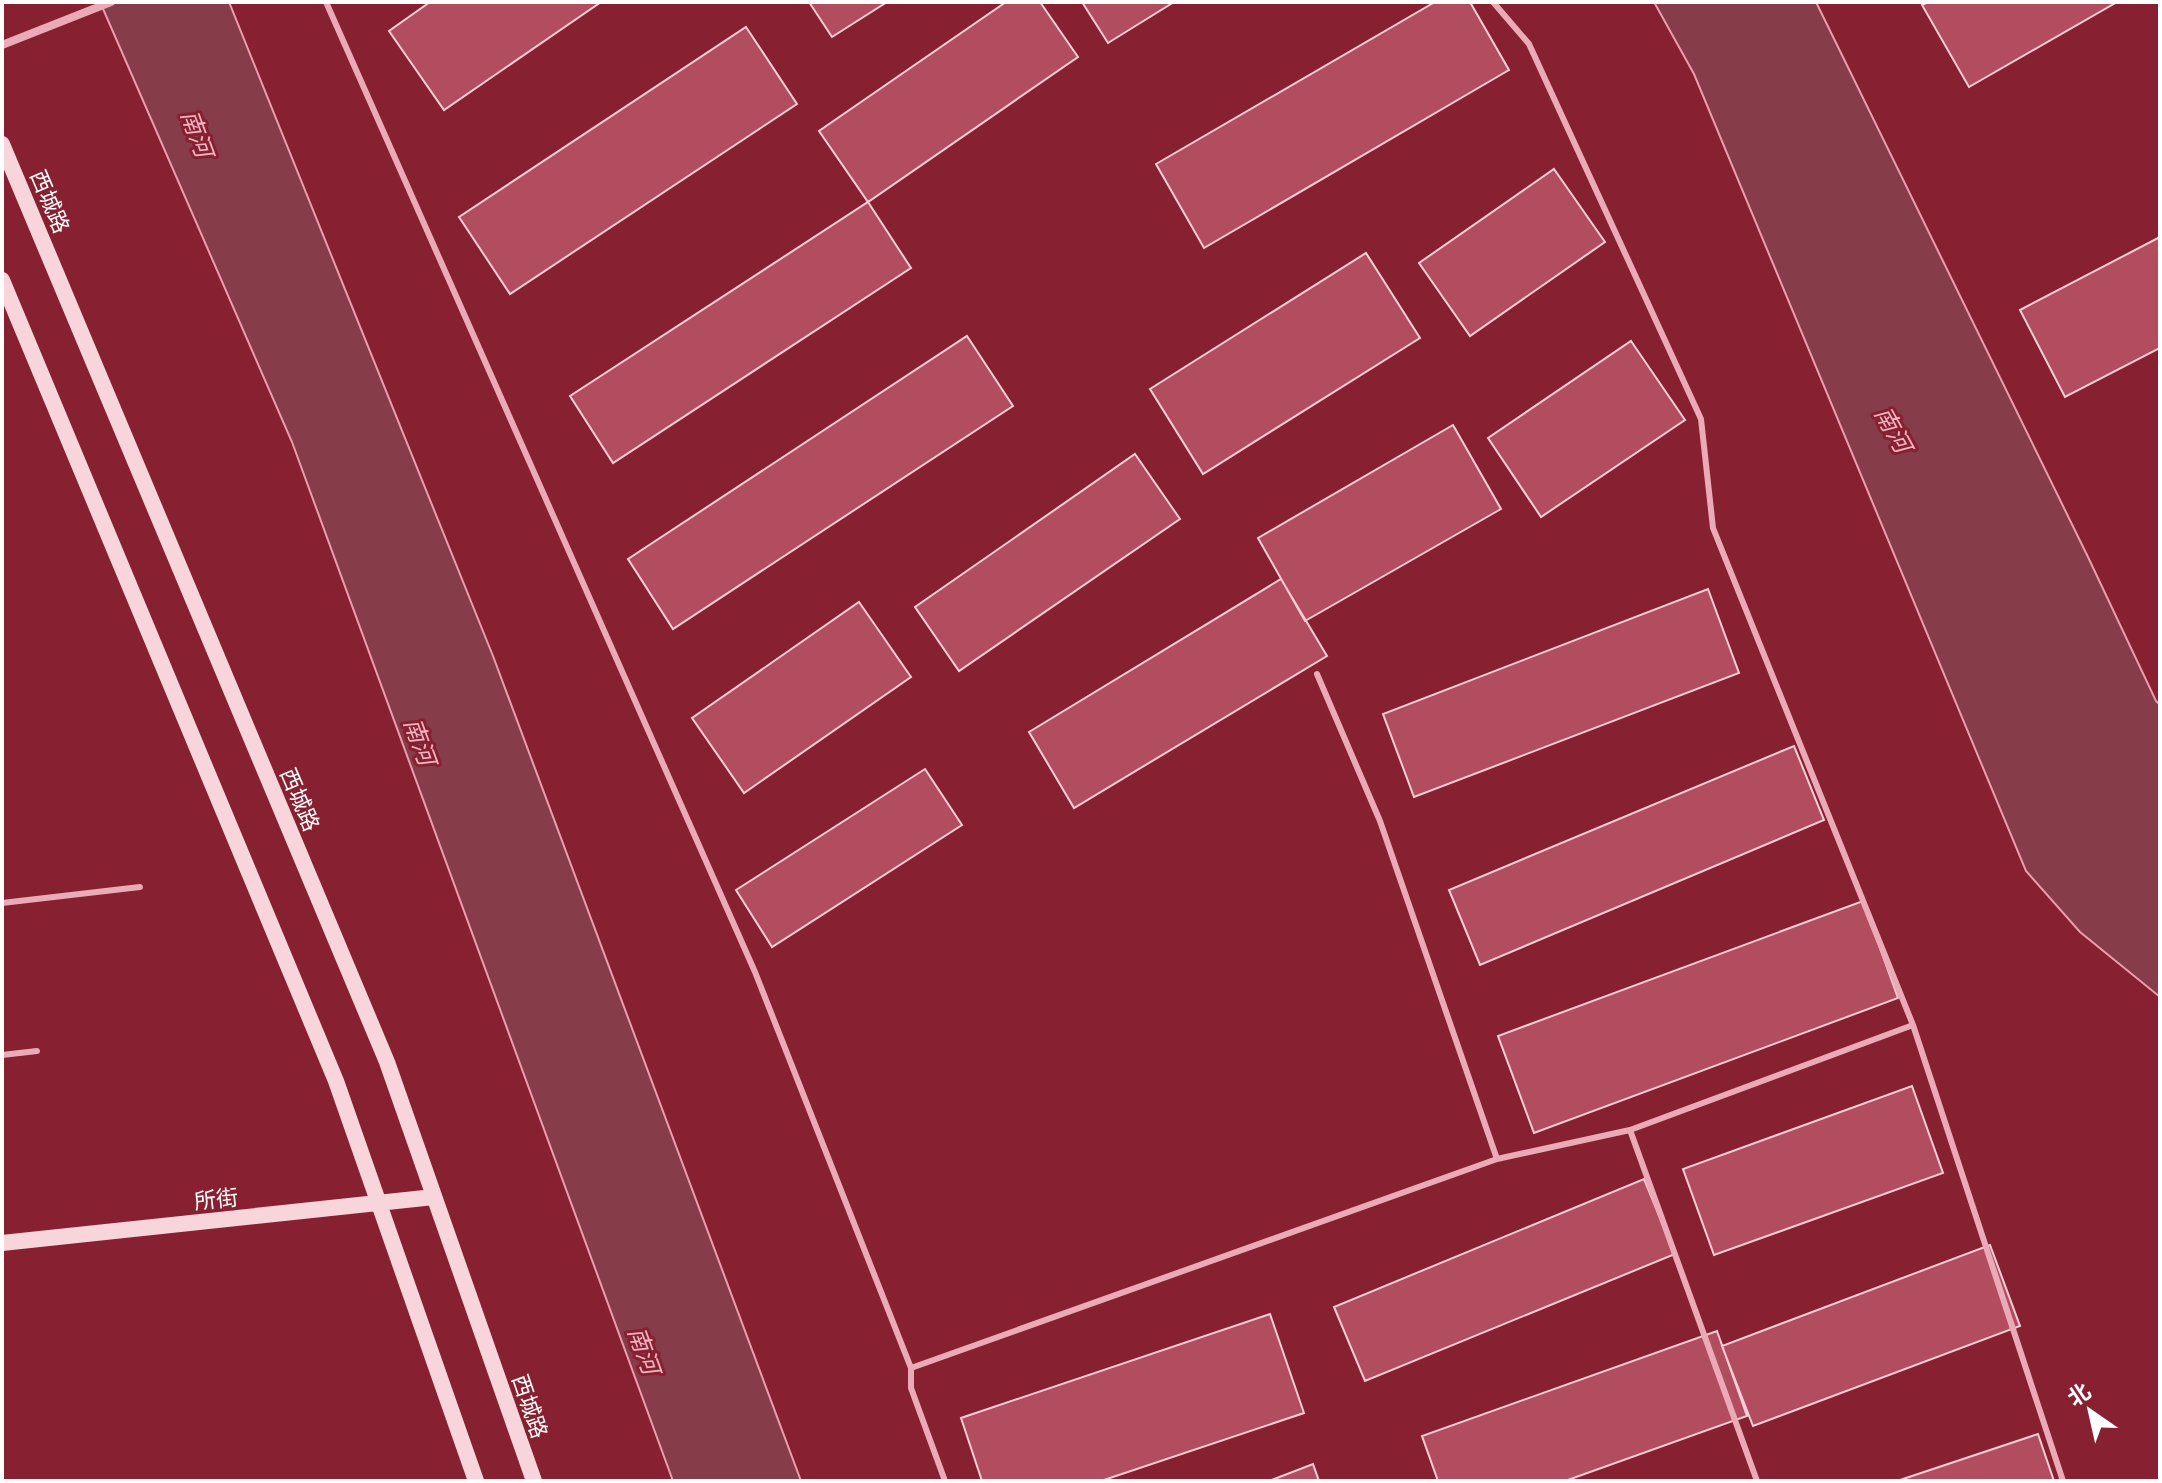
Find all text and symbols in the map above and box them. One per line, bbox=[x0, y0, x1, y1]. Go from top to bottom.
water label: 南河 bbox=[176, 105, 221, 164]
street label: 西城路 bbox=[26, 166, 76, 236]
water label: 南河 bbox=[1870, 401, 1920, 461]
water label: 南河 bbox=[399, 713, 444, 772]
street label: 西城路 bbox=[276, 764, 326, 834]
street label: 所街 bbox=[193, 1183, 239, 1213]
water label: 南河 bbox=[623, 1322, 668, 1381]
street label: 西城路 bbox=[508, 1371, 554, 1441]
north arrow bbox=[2050, 1371, 2130, 1451]
text: 北 bbox=[2062, 1377, 2095, 1411]

